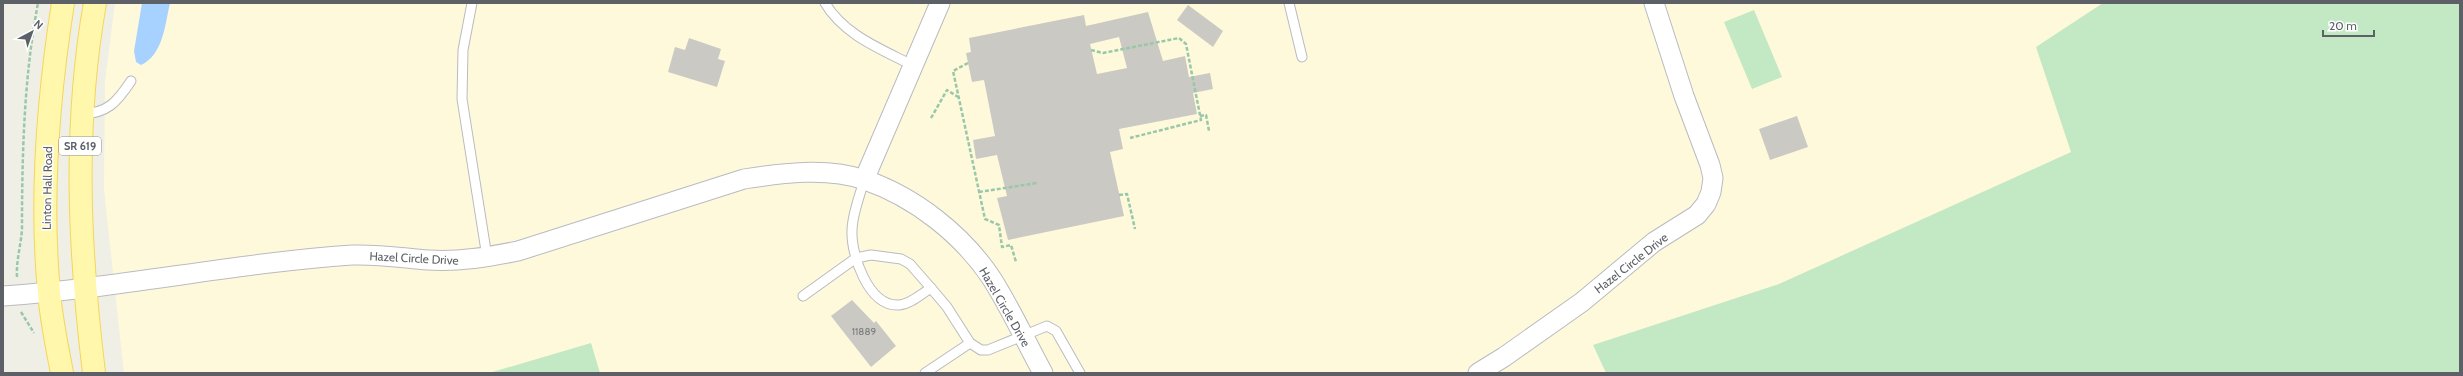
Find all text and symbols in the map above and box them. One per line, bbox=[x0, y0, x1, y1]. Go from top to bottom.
north arrow bbox=[12, 12, 52, 52]
scale bar bbox=[2323, 12, 2374, 38]
text: N bbox=[31, 17, 46, 32]
text: 20 m bbox=[2329, 18, 2357, 33]
road number: SR 619 bbox=[59, 137, 101, 155]
street label: Linton Hall Road bbox=[39, 146, 55, 230]
street label: Hazel Circle Drive bbox=[1591, 230, 1671, 296]
street label: Hazel Circle Drive bbox=[369, 248, 459, 268]
street label: Hazel Circle Drive bbox=[976, 265, 1034, 349]
house number: 11889 bbox=[852, 325, 876, 338]

